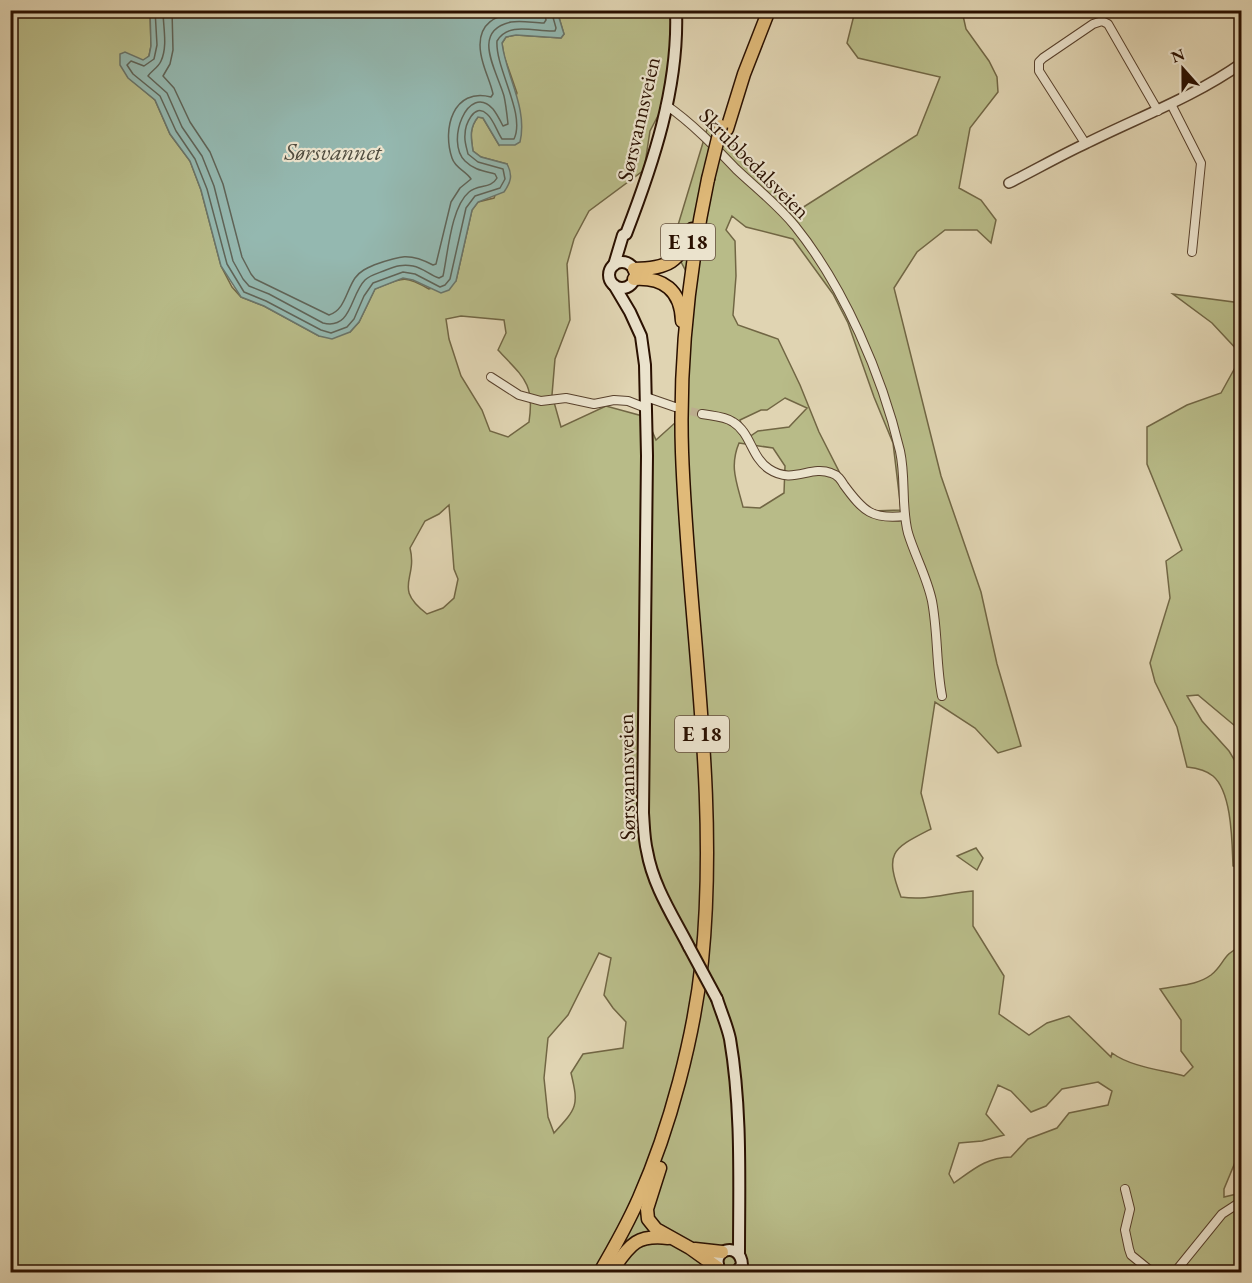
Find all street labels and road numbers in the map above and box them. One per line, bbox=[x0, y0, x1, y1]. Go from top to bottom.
street label: Sørsvannsveien bbox=[610, 54, 667, 184]
street label: Skrubbedalsveien bbox=[693, 101, 817, 226]
road number: E 18 bbox=[661, 224, 715, 260]
street label: Sørsvannsveien bbox=[611, 713, 642, 841]
road number: E 18 bbox=[675, 716, 729, 752]

